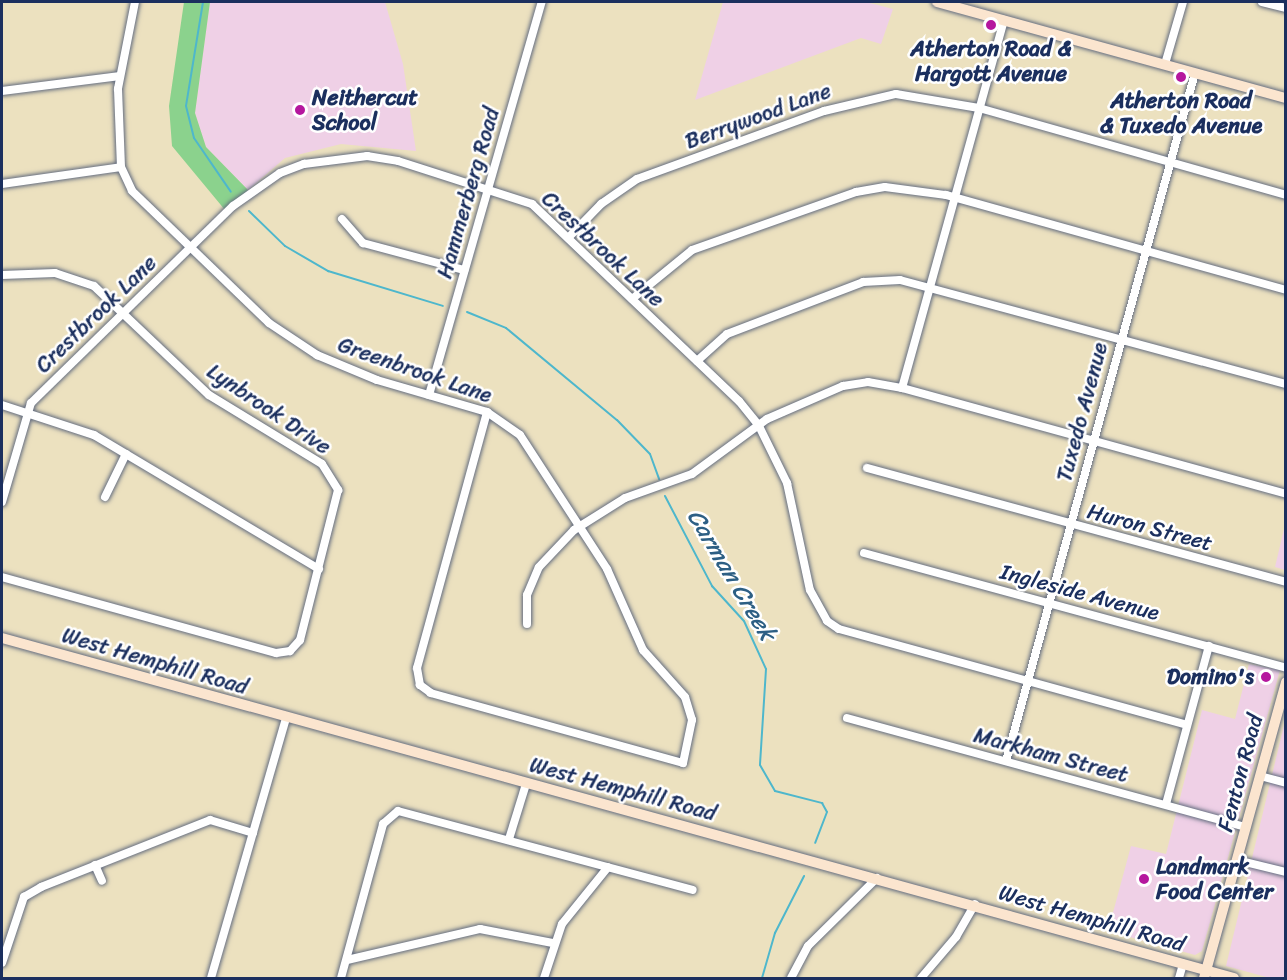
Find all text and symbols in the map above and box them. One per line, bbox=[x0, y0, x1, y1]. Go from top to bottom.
marker: Atherton Road & Hargott Avenue bbox=[984, 18, 998, 32]
place label: Atherton Road & Hargott Avenue bbox=[910, 35, 1072, 86]
marker: Atherton Road & Tuxedo Avenue bbox=[1174, 70, 1188, 84]
street label: Berrywood Lane bbox=[681, 77, 835, 155]
place label: Neithercut School bbox=[312, 84, 418, 136]
place label: Atherton Road & Tuxedo Avenue bbox=[1100, 87, 1262, 138]
marker: Neithercut School bbox=[293, 103, 307, 117]
street label: Hammerberg Road bbox=[431, 105, 505, 281]
street label: Crestbrook Lane bbox=[536, 185, 670, 313]
street label: Crestbrook Lane bbox=[30, 250, 162, 378]
street label: Greenbrook Lane bbox=[334, 331, 496, 409]
street label: Tuxedo Avenue bbox=[1051, 340, 1113, 484]
street label: Lynbrook Drive bbox=[202, 358, 336, 460]
street label: Huron Street bbox=[1084, 498, 1216, 556]
water label: Carman Creek bbox=[680, 504, 782, 646]
street label: Ingleside Avenue bbox=[998, 558, 1162, 626]
street label: West Hemphill Road bbox=[59, 622, 251, 700]
place label: Domino's bbox=[1167, 664, 1254, 690]
marker: Domino's bbox=[1259, 670, 1273, 684]
street label: Fenton Road bbox=[1212, 711, 1268, 835]
street label: Markham Street bbox=[971, 722, 1131, 788]
street label: West Hemphill Road bbox=[527, 751, 719, 827]
place label: Landmark Food Center bbox=[1156, 853, 1274, 904]
marker: Landmark Food Center bbox=[1137, 872, 1151, 886]
street label: West Hemphill Road bbox=[996, 879, 1188, 957]

